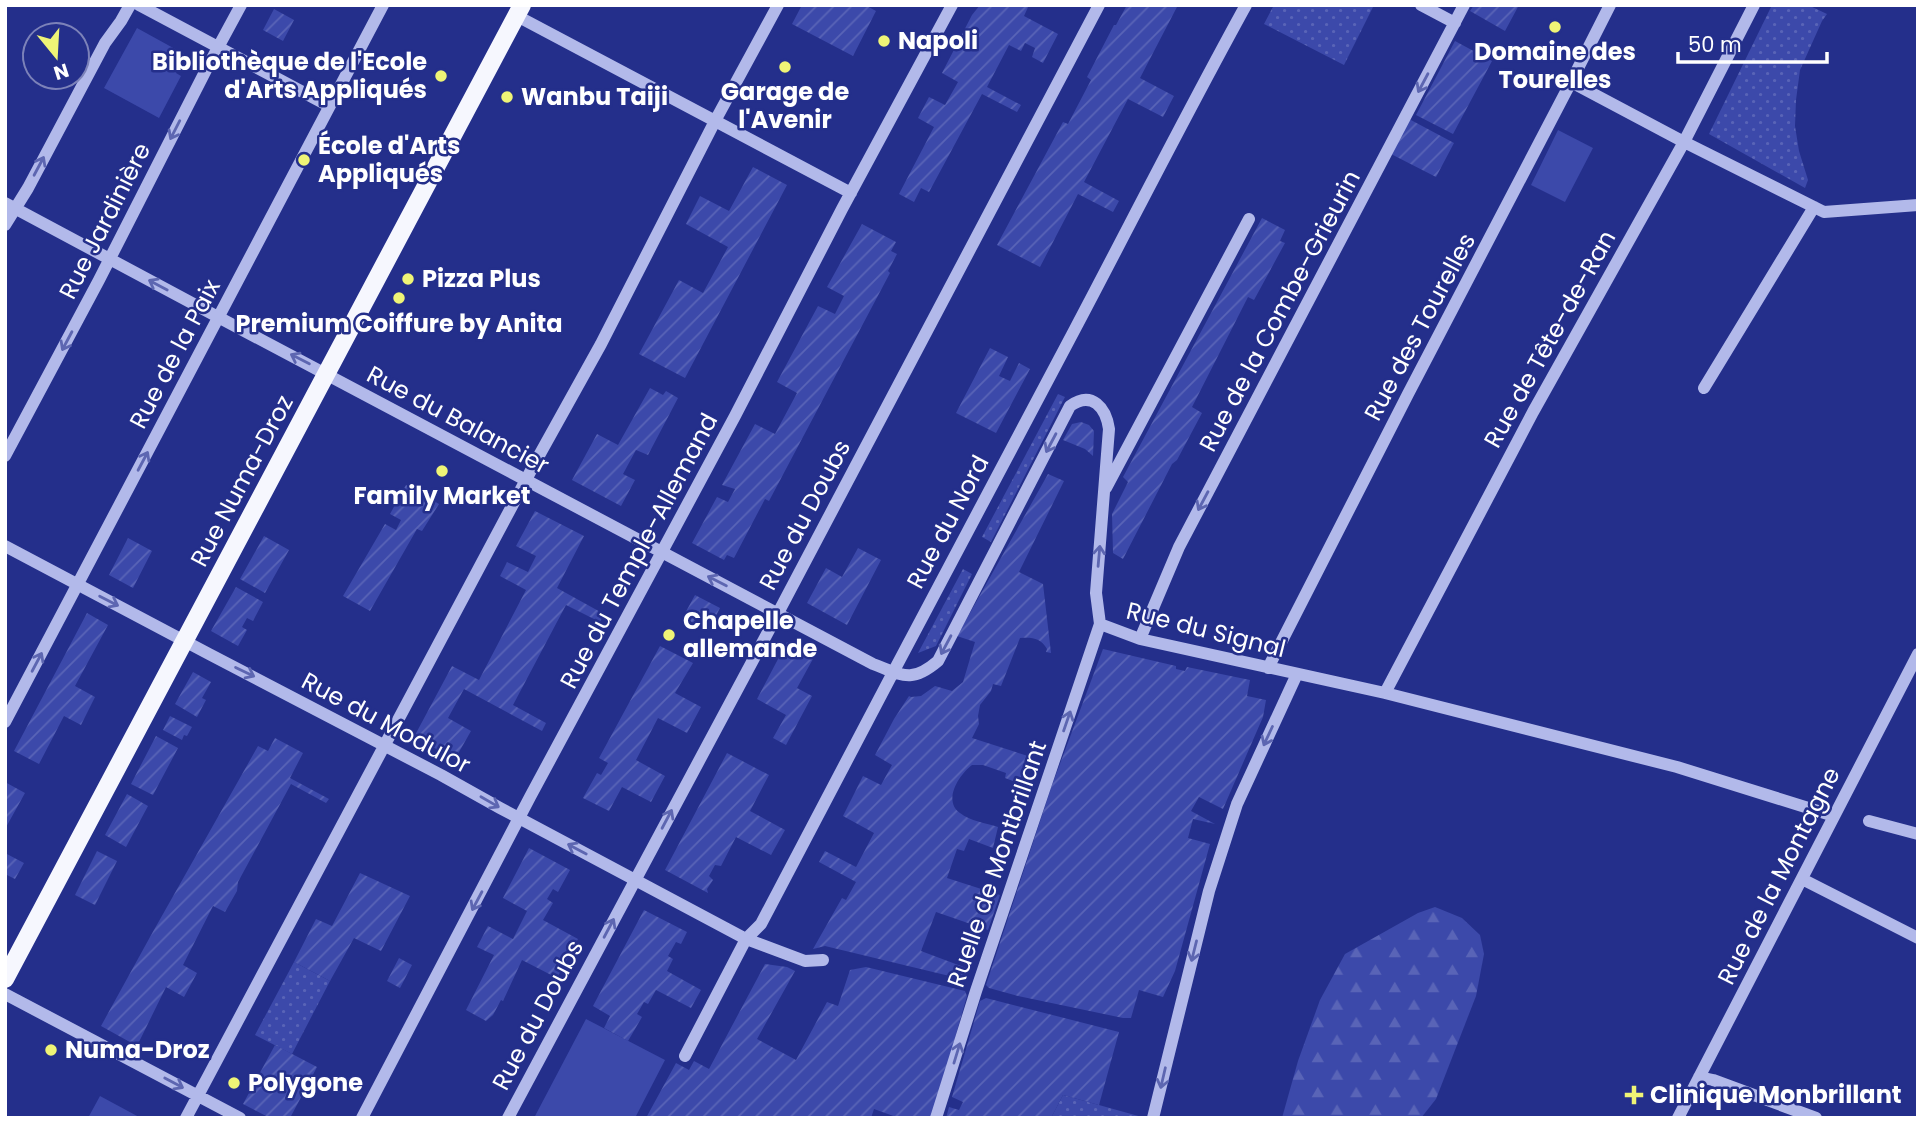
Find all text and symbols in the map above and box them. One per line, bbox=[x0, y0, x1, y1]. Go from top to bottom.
marker: Domaine des Tourelles bbox=[1547, 19, 1563, 35]
north arrow bbox=[21, 21, 91, 91]
scale bar bbox=[1678, 21, 1827, 65]
place label: Napoli bbox=[898, 24, 978, 57]
text: 50 m bbox=[1688, 30, 1742, 59]
marker: Napoli bbox=[876, 33, 892, 49]
place label: Domaine des Tourelles bbox=[1474, 35, 1636, 96]
place label: Bibliothèque de l'Ecole d'Arts Appliqués bbox=[152, 45, 427, 106]
text: N bbox=[50, 57, 72, 87]
marker: Garage de l'Avenir bbox=[777, 59, 793, 75]
marker: Bibliothèque de l'Ecole d'Arts Appliqués bbox=[433, 68, 449, 84]
one-way arrow bbox=[1416, 72, 1430, 93]
place label: Garage de l'Avenir bbox=[721, 75, 849, 136]
place label: Wanbu Taiji bbox=[521, 80, 668, 113]
marker: Wanbu Taiji bbox=[499, 89, 515, 105]
one-way arrow bbox=[167, 119, 181, 140]
place label: École d'Arts Appliqués bbox=[318, 129, 460, 190]
street label: Rue Jardinière bbox=[51, 137, 158, 305]
marker: École d'Arts Appliqués bbox=[296, 152, 312, 168]
one-way arrow bbox=[33, 156, 46, 177]
street label: Rue de la Combe-Grieurin bbox=[1191, 164, 1368, 457]
street label: Rue de Tête-de-Ran bbox=[1476, 224, 1623, 453]
street label: Rue des Tourelles bbox=[1356, 227, 1483, 426]
place label: Pizza Plus bbox=[422, 262, 541, 295]
marker: Pizza Plus bbox=[400, 271, 416, 287]
street label: Rue de la Paix bbox=[121, 273, 228, 434]
one-way arrow bbox=[148, 278, 169, 291]
marker: Premium Coiffure by Anita bbox=[391, 290, 407, 306]
place label: Premium Coiffure by Anita bbox=[236, 307, 563, 340]
one-way arrow bbox=[59, 330, 73, 351]
one-way arrow bbox=[290, 352, 311, 366]
street label: Rue du Balancier bbox=[361, 358, 555, 482]
street label: Rue Numa-Droz bbox=[182, 389, 301, 572]
street label: Rue du Temple-Allemand bbox=[552, 407, 725, 694]
one-way arrow bbox=[1044, 432, 1058, 453]
street label: Rue du Doubs bbox=[751, 434, 858, 596]
street label: Rue du Nord bbox=[899, 449, 997, 594]
one-way arrow bbox=[137, 451, 151, 472]
marker: Family Market bbox=[434, 463, 450, 479]
place label: Family Market bbox=[353, 479, 531, 512]
one-way arrow bbox=[1196, 490, 1209, 511]
one-way arrow bbox=[1093, 545, 1106, 568]
one-way arrow bbox=[707, 574, 728, 588]
one-way arrow bbox=[98, 594, 119, 608]
street label: Rue du Signal bbox=[1123, 594, 1289, 665]
place label: Chapelle allemande bbox=[683, 604, 817, 665]
marker: Chapelle allemande bbox=[661, 627, 677, 643]
one-way arrow bbox=[939, 634, 953, 655]
one-way arrow bbox=[30, 652, 44, 673]
street label: Rue du Modulor bbox=[296, 664, 477, 781]
one-way arrow bbox=[234, 666, 255, 680]
one-way arrow bbox=[1062, 710, 1075, 732]
one-way arrow bbox=[1261, 725, 1275, 746]
street label: Ruelle de Montbrillant bbox=[939, 736, 1054, 992]
street label: Rue de la Montagne bbox=[1709, 761, 1848, 990]
one-way arrow bbox=[479, 795, 499, 809]
one-way arrow bbox=[660, 810, 674, 830]
one-way arrow bbox=[567, 842, 588, 855]
one-way arrow bbox=[469, 890, 483, 911]
one-way arrow bbox=[603, 918, 616, 939]
street label: Rue du Doubs bbox=[484, 934, 591, 1096]
one-way arrow bbox=[1187, 939, 1200, 962]
place label: Numa-Droz bbox=[65, 1033, 210, 1066]
marker: Numa-Droz bbox=[43, 1042, 59, 1058]
one-way arrow bbox=[951, 1042, 964, 1064]
place label: Polygone bbox=[248, 1066, 363, 1099]
one-way arrow bbox=[1155, 1066, 1169, 1089]
marker: Polygone bbox=[226, 1075, 242, 1091]
one-way arrow bbox=[163, 1077, 184, 1090]
place label: Clinique Monbrillant bbox=[1650, 1078, 1902, 1111]
marker: Clinique Monbrillant bbox=[1624, 1085, 1644, 1105]

